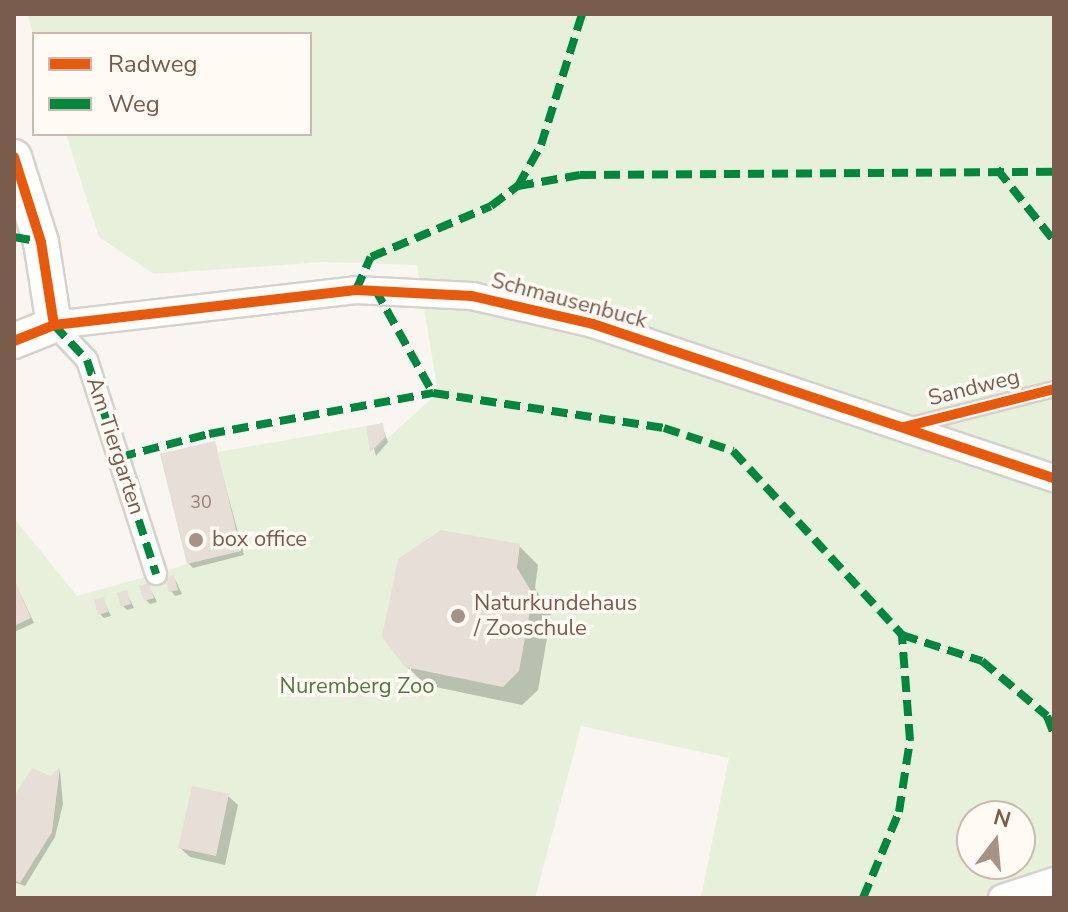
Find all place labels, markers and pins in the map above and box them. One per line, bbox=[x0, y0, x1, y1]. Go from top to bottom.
place label: box office bbox=[212, 527, 307, 553]
marker: box office bbox=[187, 531, 205, 549]
place label: Naturkundehaus / Zooschule bbox=[474, 590, 637, 642]
marker: Naturkundehaus / Zooschule bbox=[449, 607, 467, 625]

